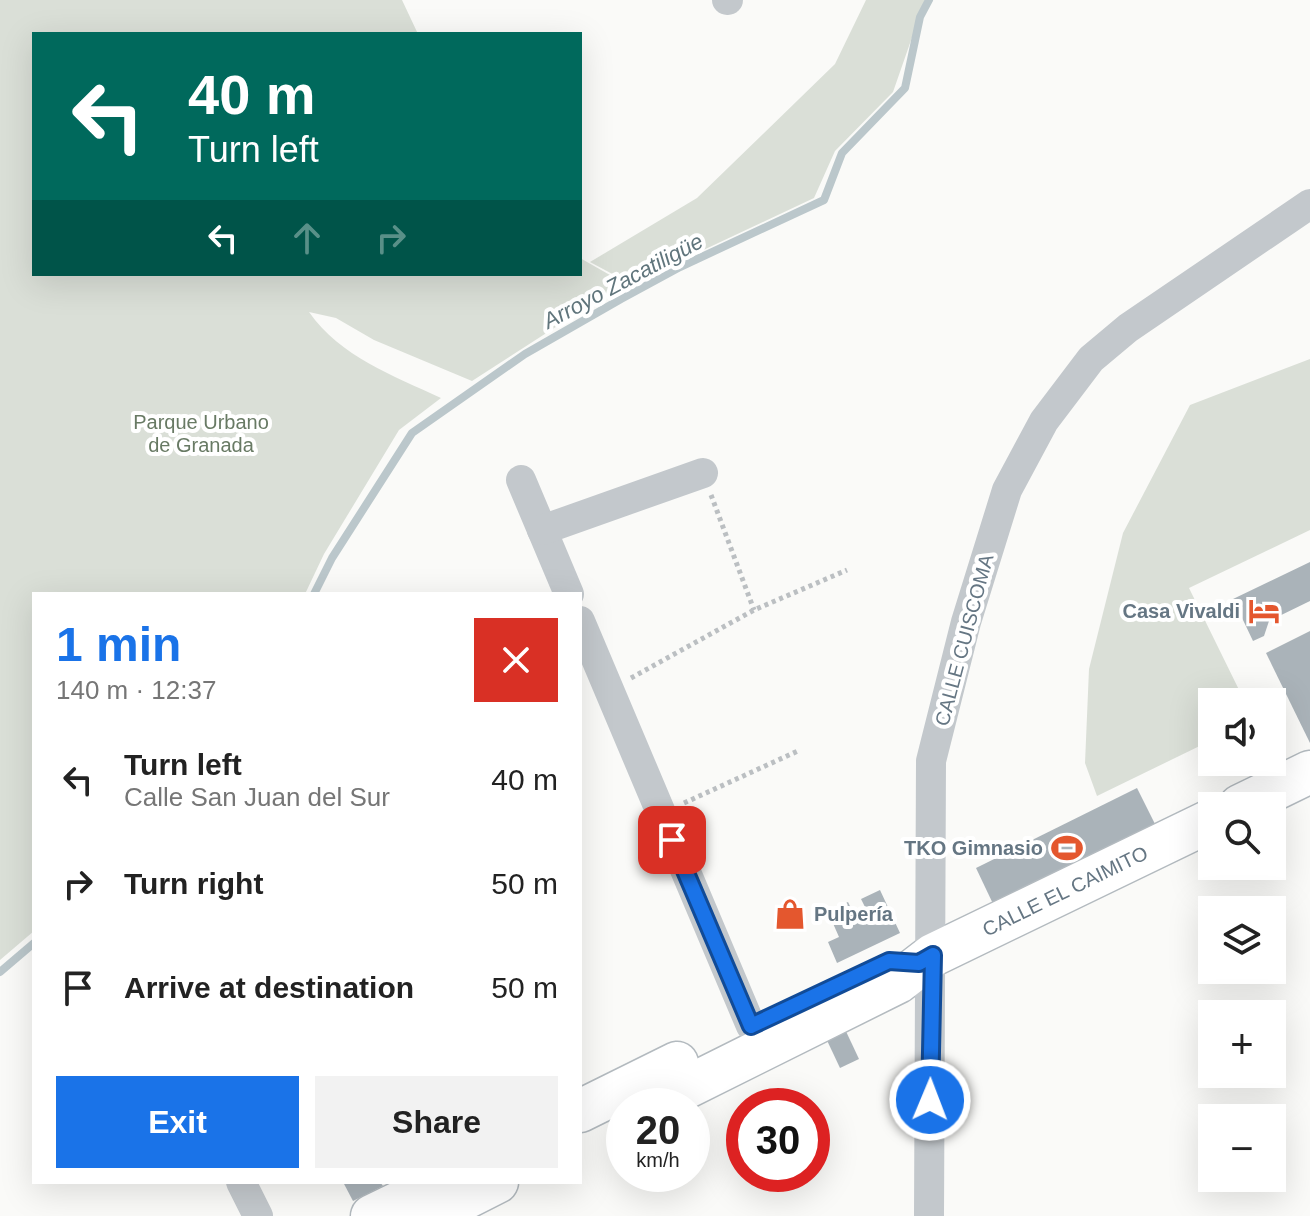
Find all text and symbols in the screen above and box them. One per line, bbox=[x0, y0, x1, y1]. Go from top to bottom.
text: 40 m bbox=[188, 63, 316, 126]
icon: left bbox=[56, 64, 160, 168]
text: Turn left bbox=[188, 129, 319, 170]
icon: left bbox=[201, 216, 245, 260]
icon: ahead bbox=[285, 216, 329, 260]
icon: right bbox=[369, 216, 413, 260]
water label: Arroyo Zacatiligüe bbox=[537, 228, 707, 335]
park label: Parque Urbano de Granada bbox=[133, 411, 269, 456]
street label: CALLE CUISCOMA bbox=[931, 551, 998, 728]
hotel icon: Casa Vivaldi bbox=[1247, 594, 1281, 628]
place label: Casa Vivaldi bbox=[1123, 600, 1240, 622]
text: 1 min bbox=[56, 618, 181, 671]
button: close bbox=[474, 618, 558, 702]
text: 140 m · 12:37 bbox=[56, 675, 216, 705]
map controls bbox=[1198, 688, 1286, 1192]
button: sound bbox=[1198, 688, 1286, 776]
text: Turn left bbox=[124, 748, 242, 781]
icon: left bbox=[56, 758, 100, 802]
text: 40 m bbox=[491, 763, 558, 796]
text: Calle San Juan del Sur bbox=[124, 782, 390, 812]
button: search bbox=[1198, 792, 1286, 880]
pin bbox=[638, 806, 706, 874]
icon: arrive bbox=[650, 818, 694, 862]
sports icon: TKO Gimnasio bbox=[1050, 831, 1084, 865]
place label: TKO Gimnasio bbox=[904, 837, 1043, 859]
street label: CALLE EL CAIMITO bbox=[979, 841, 1151, 941]
icon: right bbox=[56, 862, 100, 906]
text: Turn right bbox=[124, 867, 263, 900]
text: 50 m bbox=[491, 867, 558, 900]
button: layers bbox=[1198, 896, 1286, 984]
shop icon: Pulpería bbox=[773, 897, 807, 931]
place label: Pulpería bbox=[814, 903, 894, 925]
icon: arrive bbox=[56, 966, 100, 1010]
text: Arrive at destination bbox=[124, 971, 414, 1004]
text: 50 m bbox=[491, 971, 558, 1004]
button: + bbox=[1198, 1000, 1286, 1088]
position arrow bbox=[888, 1058, 972, 1142]
button: Exit bbox=[56, 1076, 299, 1168]
button: Share bbox=[315, 1076, 558, 1168]
speed limit sign: 30 bbox=[726, 1088, 830, 1192]
button: − bbox=[1198, 1104, 1286, 1192]
text: 20 bbox=[636, 1108, 680, 1152]
text: km/h bbox=[636, 1149, 680, 1171]

